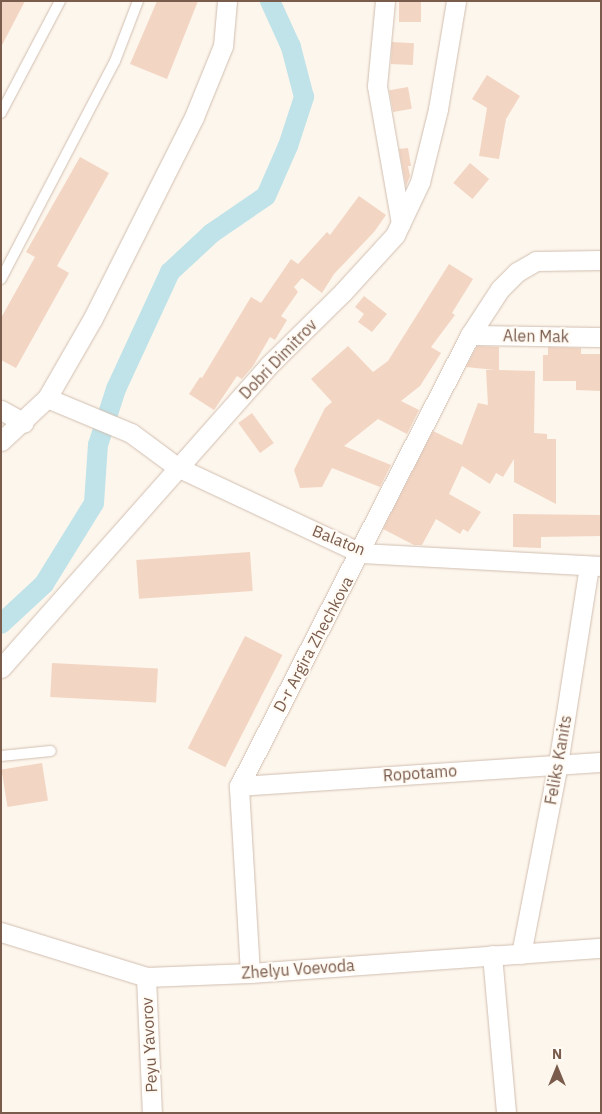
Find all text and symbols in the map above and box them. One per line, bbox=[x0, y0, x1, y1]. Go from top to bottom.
street label: Dobri Dimitrov bbox=[235, 315, 321, 403]
street label: Alen Mak bbox=[503, 326, 569, 346]
street label: Balaton bbox=[310, 521, 368, 559]
street label: D-r Argira Zhechkova bbox=[269, 573, 357, 715]
street label: Feliks Kanits bbox=[541, 714, 575, 806]
street label: Ropotamo bbox=[382, 761, 458, 785]
street label: Zhelyu Voevoda bbox=[241, 955, 355, 983]
street label: Peyu Yavorov bbox=[137, 997, 161, 1093]
north arrow bbox=[532, 1044, 582, 1094]
text: N bbox=[552, 1045, 562, 1063]

